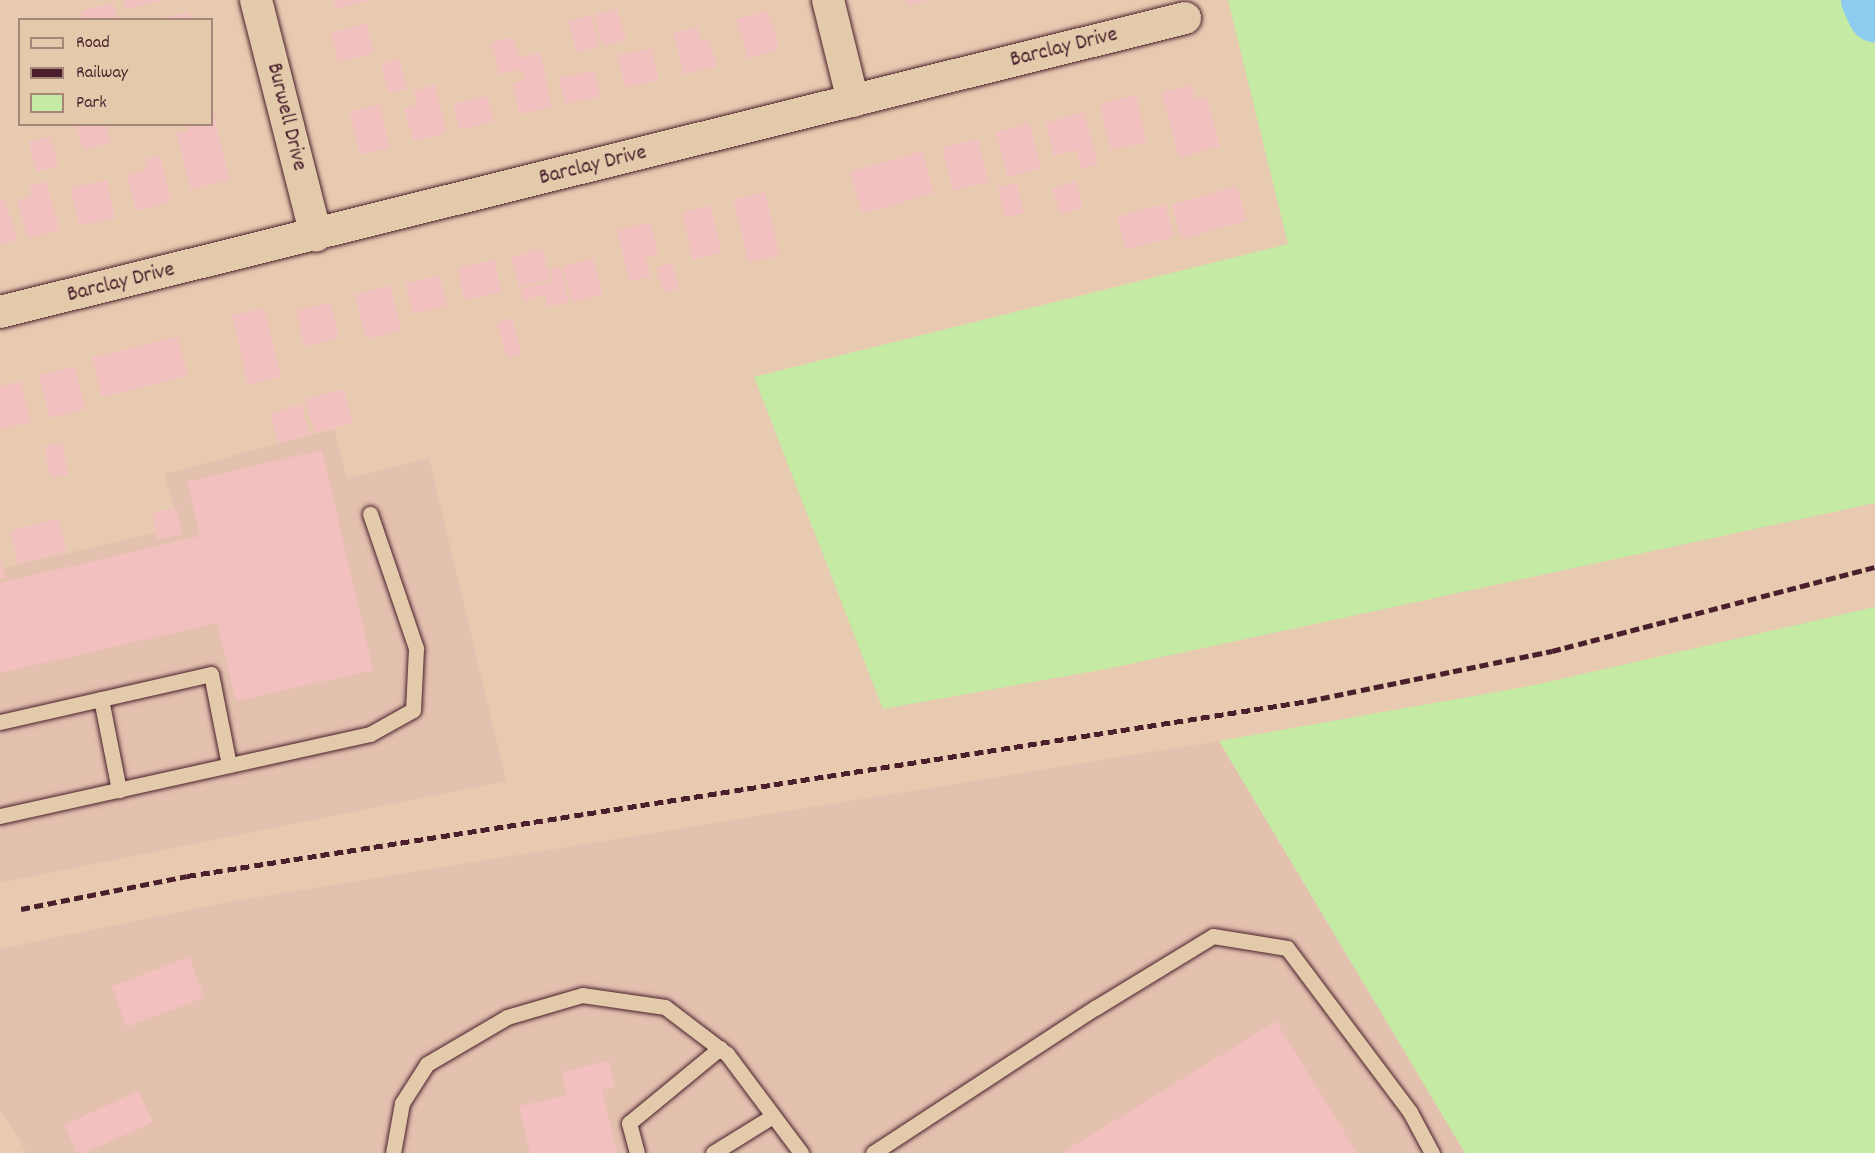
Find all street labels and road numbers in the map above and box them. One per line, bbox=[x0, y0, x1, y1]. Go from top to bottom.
street label: Barclay Drive bbox=[1008, 22, 1120, 74]
street label: Burwell Drive bbox=[260, 61, 312, 173]
street label: Barclay Drive bbox=[537, 140, 649, 192]
street label: Barclay Drive bbox=[65, 257, 177, 309]

